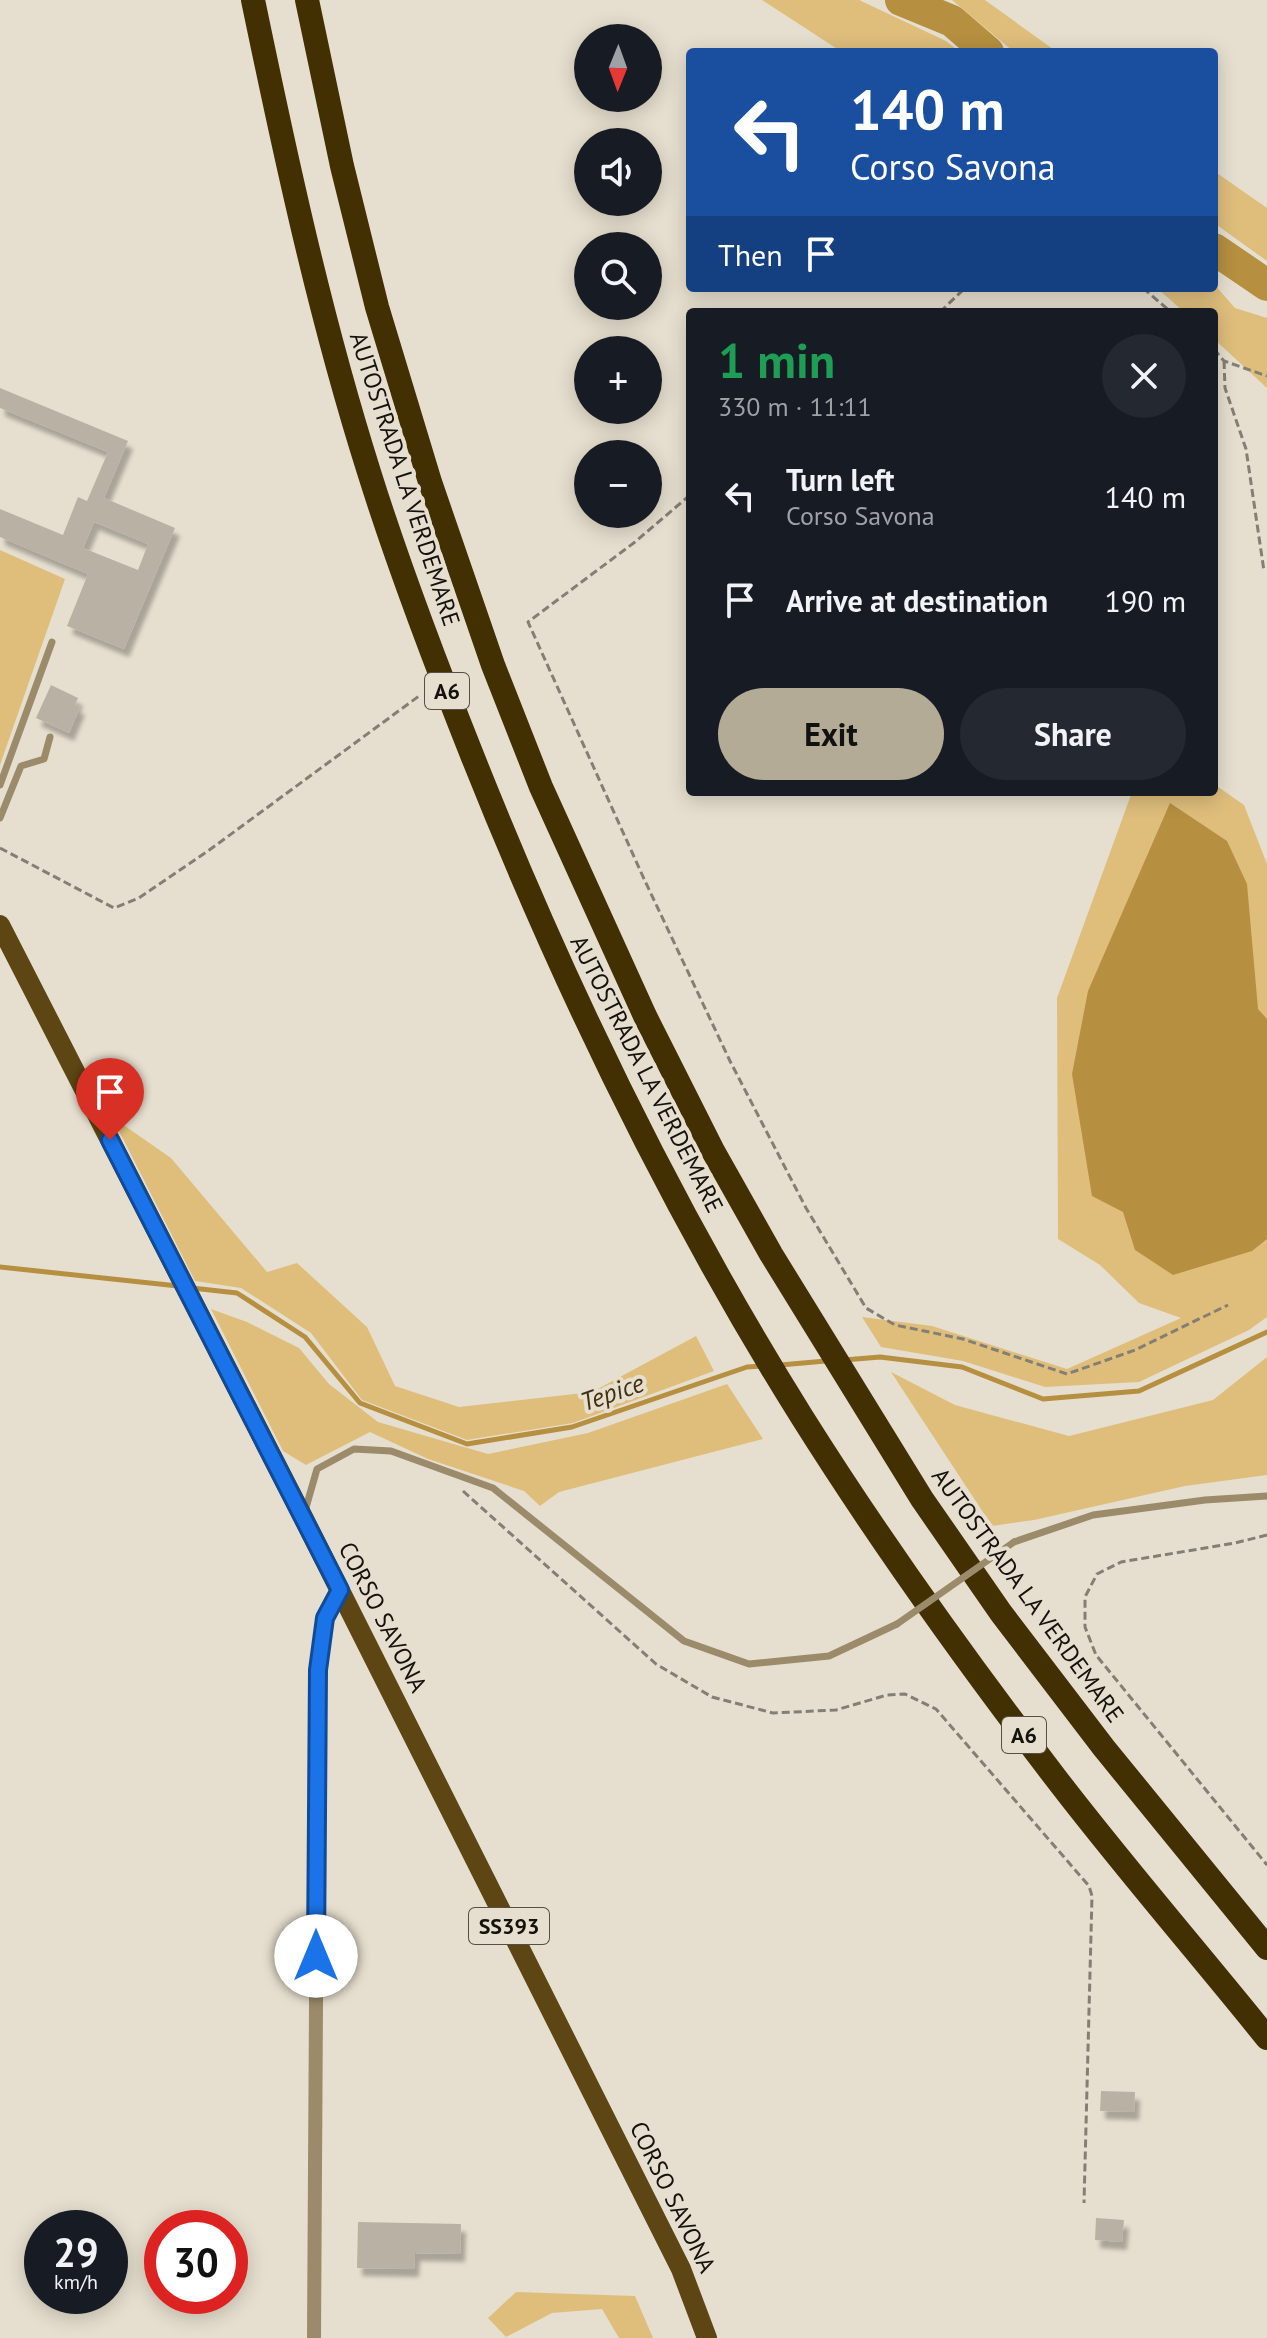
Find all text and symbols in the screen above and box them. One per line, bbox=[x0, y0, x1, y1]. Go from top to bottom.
north arrow bbox=[574, 24, 662, 112]
map controls bbox=[574, 24, 662, 528]
text: 140 m bbox=[850, 73, 1005, 145]
icon: left bbox=[718, 80, 822, 184]
button: sound bbox=[574, 128, 662, 216]
text: Corso Savona bbox=[850, 143, 1056, 190]
button: search bbox=[574, 232, 662, 320]
icon: arrive bbox=[799, 232, 843, 276]
text: Then bbox=[718, 235, 783, 274]
street label: AUTOSTRADA LA VERDEMARE bbox=[343, 328, 467, 630]
text: 1 min bbox=[718, 329, 835, 391]
button: close bbox=[1102, 334, 1186, 418]
button: + bbox=[574, 336, 662, 424]
text: 330 m · 11:11 bbox=[718, 390, 872, 423]
button: − bbox=[574, 440, 662, 528]
text: Turn left bbox=[786, 460, 894, 499]
icon: left bbox=[718, 474, 762, 518]
text: 140 m bbox=[1105, 477, 1186, 516]
text: Corso Savona bbox=[786, 499, 935, 532]
icon: arrive bbox=[718, 578, 762, 622]
text: Arrive at destination bbox=[786, 581, 1048, 620]
text: 190 m bbox=[1105, 581, 1186, 620]
road number: A6 bbox=[425, 673, 469, 709]
button: Exit bbox=[718, 688, 944, 780]
button: Share bbox=[960, 688, 1186, 780]
street label: AUTOSTRADA LA VERDEMARE bbox=[563, 930, 731, 1218]
pin bbox=[76, 1058, 144, 1140]
icon: arrive bbox=[88, 1070, 132, 1114]
water label: Tepice bbox=[576, 1366, 648, 1418]
street label: AUTOSTRADA LA VERDEMARE bbox=[925, 1462, 1131, 1728]
street label: CORSO SAVONA bbox=[332, 1537, 434, 1697]
road number: A6 bbox=[1002, 1717, 1046, 1753]
road number: SS393 bbox=[469, 1908, 549, 1944]
position arrow bbox=[274, 1914, 358, 1998]
street label: CORSO SAVONA bbox=[623, 2116, 723, 2278]
speed limit sign: 30 bbox=[144, 2210, 248, 2314]
text: 29 bbox=[53, 2226, 99, 2278]
text: km/h bbox=[54, 2269, 98, 2295]

